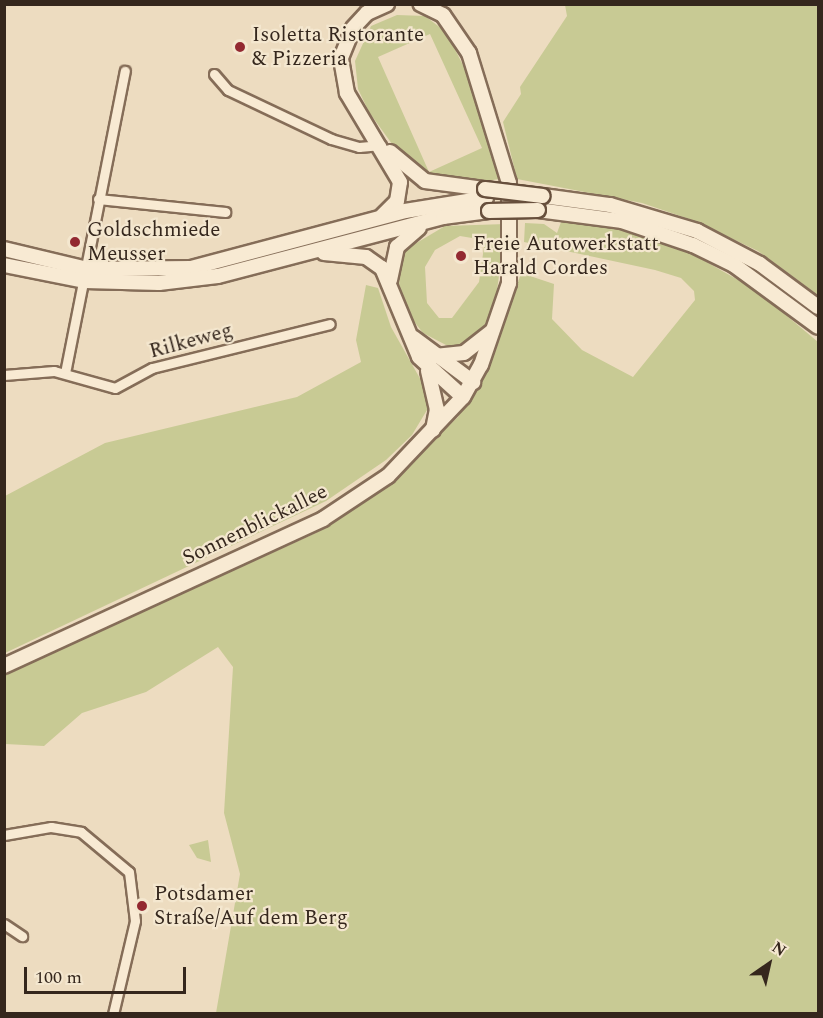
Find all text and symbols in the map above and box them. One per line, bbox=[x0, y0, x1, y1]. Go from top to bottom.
place label: Isoletta Ristorante & Pizzeria bbox=[252, 22, 424, 72]
marker: Isoletta Ristorante & Pizzeria bbox=[233, 40, 247, 54]
place label: Goldschmiede Meusser bbox=[87, 217, 220, 267]
place label: Freie Autowerkstatt Harald Cordes bbox=[473, 231, 659, 281]
marker: Goldschmiede Meusser bbox=[68, 235, 82, 249]
marker: Freie Autowerkstatt Harald Cordes bbox=[454, 249, 468, 263]
street label: Rilkeweg bbox=[146, 318, 236, 364]
street label: Sonnenblickallee bbox=[178, 479, 332, 571]
place label: Potsdamer Straße/Auf dem Berg bbox=[154, 881, 348, 931]
marker: Potsdamer Straße/Auf dem Berg bbox=[135, 899, 149, 913]
north arrow bbox=[739, 934, 799, 994]
text: N bbox=[767, 935, 791, 963]
scale bar bbox=[27, 955, 189, 993]
text: 100 m bbox=[35, 964, 82, 991]

